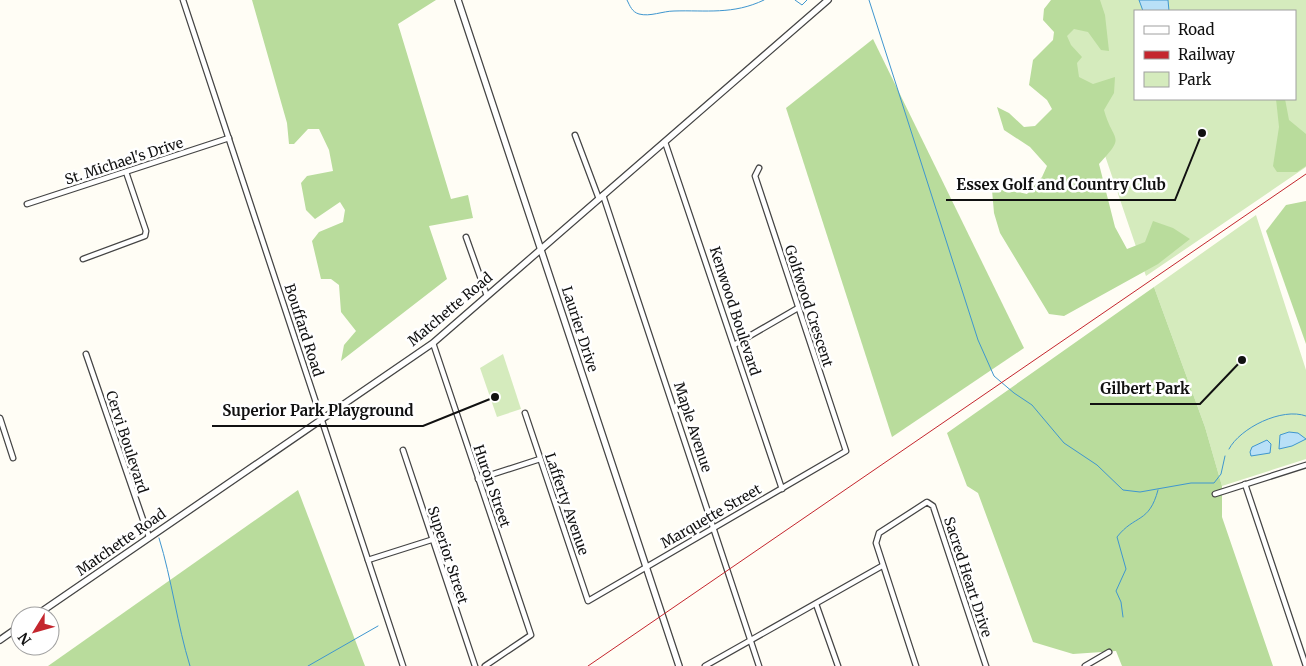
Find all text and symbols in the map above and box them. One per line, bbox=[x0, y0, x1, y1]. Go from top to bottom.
legend bbox=[1134, 10, 1296, 100]
text: Road bbox=[1178, 20, 1214, 39]
text: Railway bbox=[1178, 45, 1235, 64]
text: Park bbox=[1178, 70, 1212, 89]
street label: St. Michael's Drive bbox=[62, 133, 186, 189]
callout: Essex Golf and Country Club bbox=[946, 170, 1175, 200]
text: Essex Golf and Country Club bbox=[956, 175, 1166, 194]
street label: Golfwood Crescent bbox=[781, 243, 837, 370]
street label: Kenwood Boulevard bbox=[706, 244, 765, 378]
street label: Matchette Road bbox=[404, 268, 497, 350]
street label: Bouffard Road bbox=[281, 281, 328, 379]
street label: Laurier Drive bbox=[558, 284, 602, 374]
callout: Gilbert Park bbox=[1090, 374, 1200, 404]
text: Gilbert Park bbox=[1100, 379, 1190, 398]
street label: Maple Avenue bbox=[670, 380, 716, 474]
street label: Cervi Boulevard bbox=[102, 388, 152, 496]
callout: Superior Park Playground bbox=[212, 396, 423, 426]
text: Superior Park Playground bbox=[222, 401, 414, 420]
street label: Huron Street bbox=[469, 442, 515, 530]
street label: Lafferty Avenue bbox=[541, 450, 593, 558]
street label: Marquette Street bbox=[658, 480, 765, 552]
street label: Matchette Road bbox=[73, 504, 170, 580]
street label: Superior Street bbox=[424, 504, 472, 607]
street label: Sacred Heart Drive bbox=[940, 514, 996, 640]
north arrow bbox=[10, 606, 60, 656]
text: N bbox=[14, 629, 35, 649]

